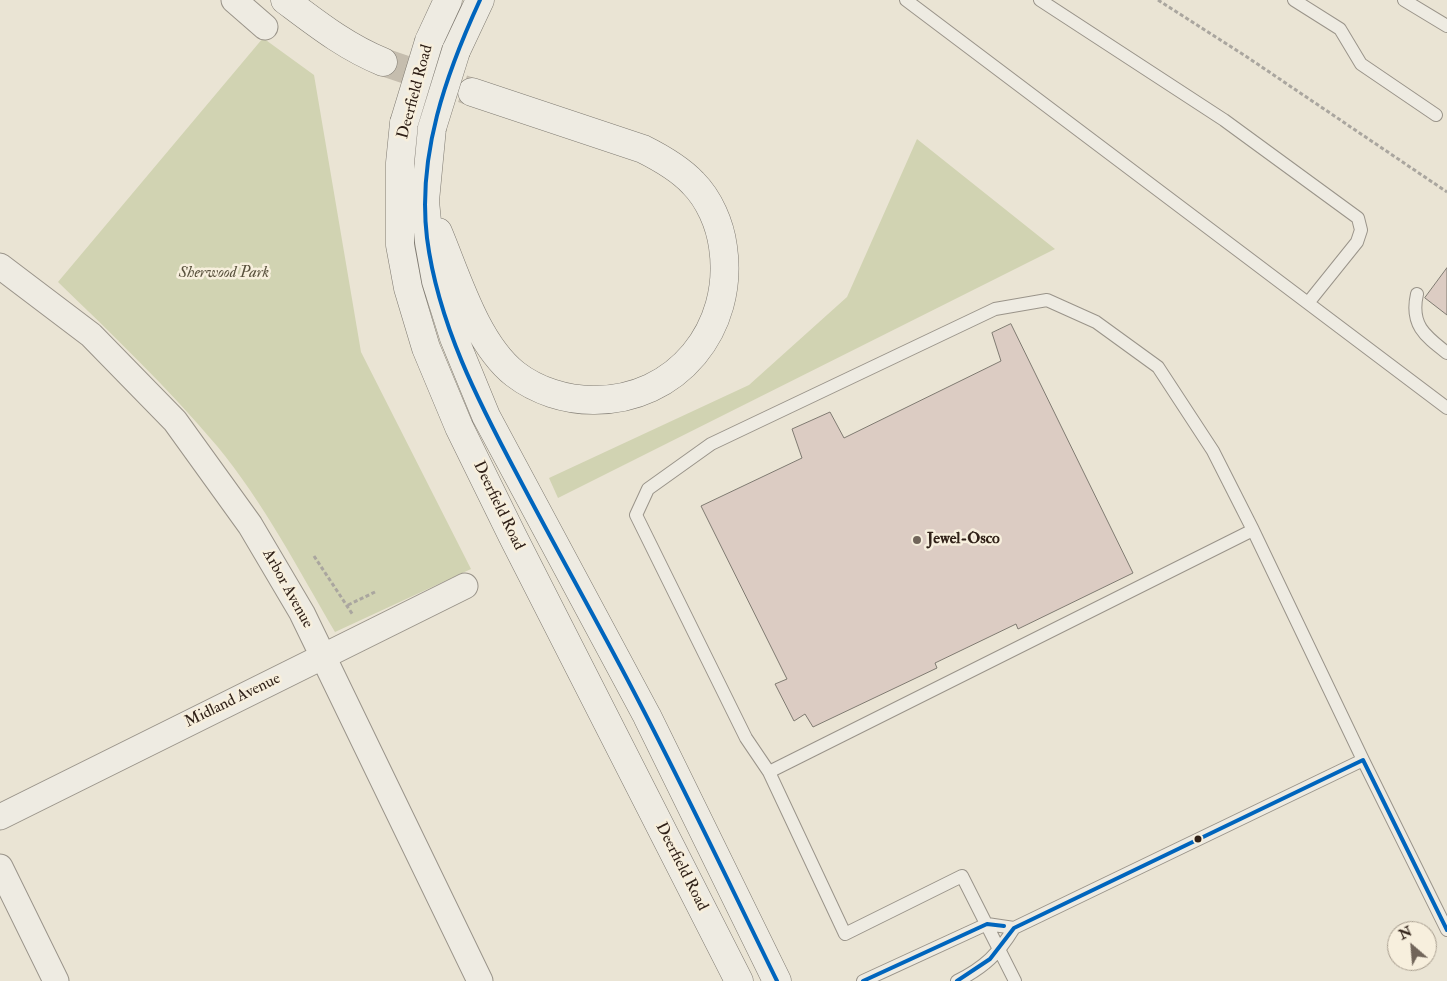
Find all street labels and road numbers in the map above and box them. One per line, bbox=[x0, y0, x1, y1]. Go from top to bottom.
street label: Deerfield Road bbox=[394, 43, 438, 141]
street label: Deerfield Road bbox=[468, 458, 528, 554]
street label: Arbor Avenue bbox=[257, 546, 317, 632]
street label: Midland Avenue bbox=[182, 670, 284, 732]
street label: Deerfield Road bbox=[651, 820, 711, 914]

